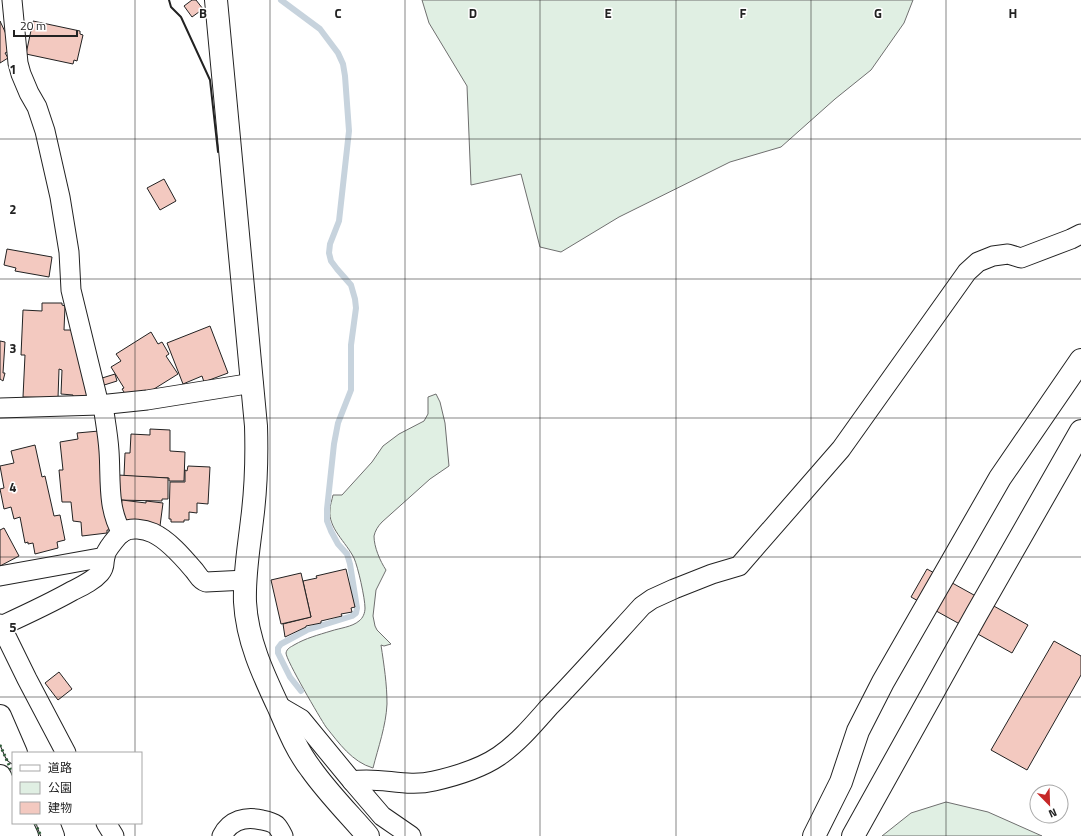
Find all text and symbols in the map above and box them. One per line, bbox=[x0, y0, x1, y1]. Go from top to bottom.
text: B bbox=[199, 3, 207, 23]
text: C bbox=[334, 3, 342, 23]
text: D bbox=[469, 3, 477, 23]
text: E bbox=[604, 3, 612, 23]
text: F bbox=[740, 3, 747, 23]
text: G bbox=[874, 3, 882, 23]
text: H bbox=[1009, 3, 1017, 23]
scale bar bbox=[14, 12, 77, 38]
text: 20 m bbox=[20, 16, 46, 35]
text: 1 bbox=[9, 59, 17, 79]
text: 2 bbox=[9, 199, 17, 219]
text: 3 bbox=[9, 338, 17, 358]
text: 4 bbox=[9, 477, 17, 497]
text: 5 bbox=[9, 617, 17, 637]
legend bbox=[12, 752, 142, 824]
text: 道路 bbox=[48, 758, 72, 777]
text: 公園 bbox=[48, 778, 72, 797]
north arrow bbox=[1029, 784, 1069, 824]
text: 建物 bbox=[48, 798, 72, 817]
text: N bbox=[1046, 804, 1060, 822]

